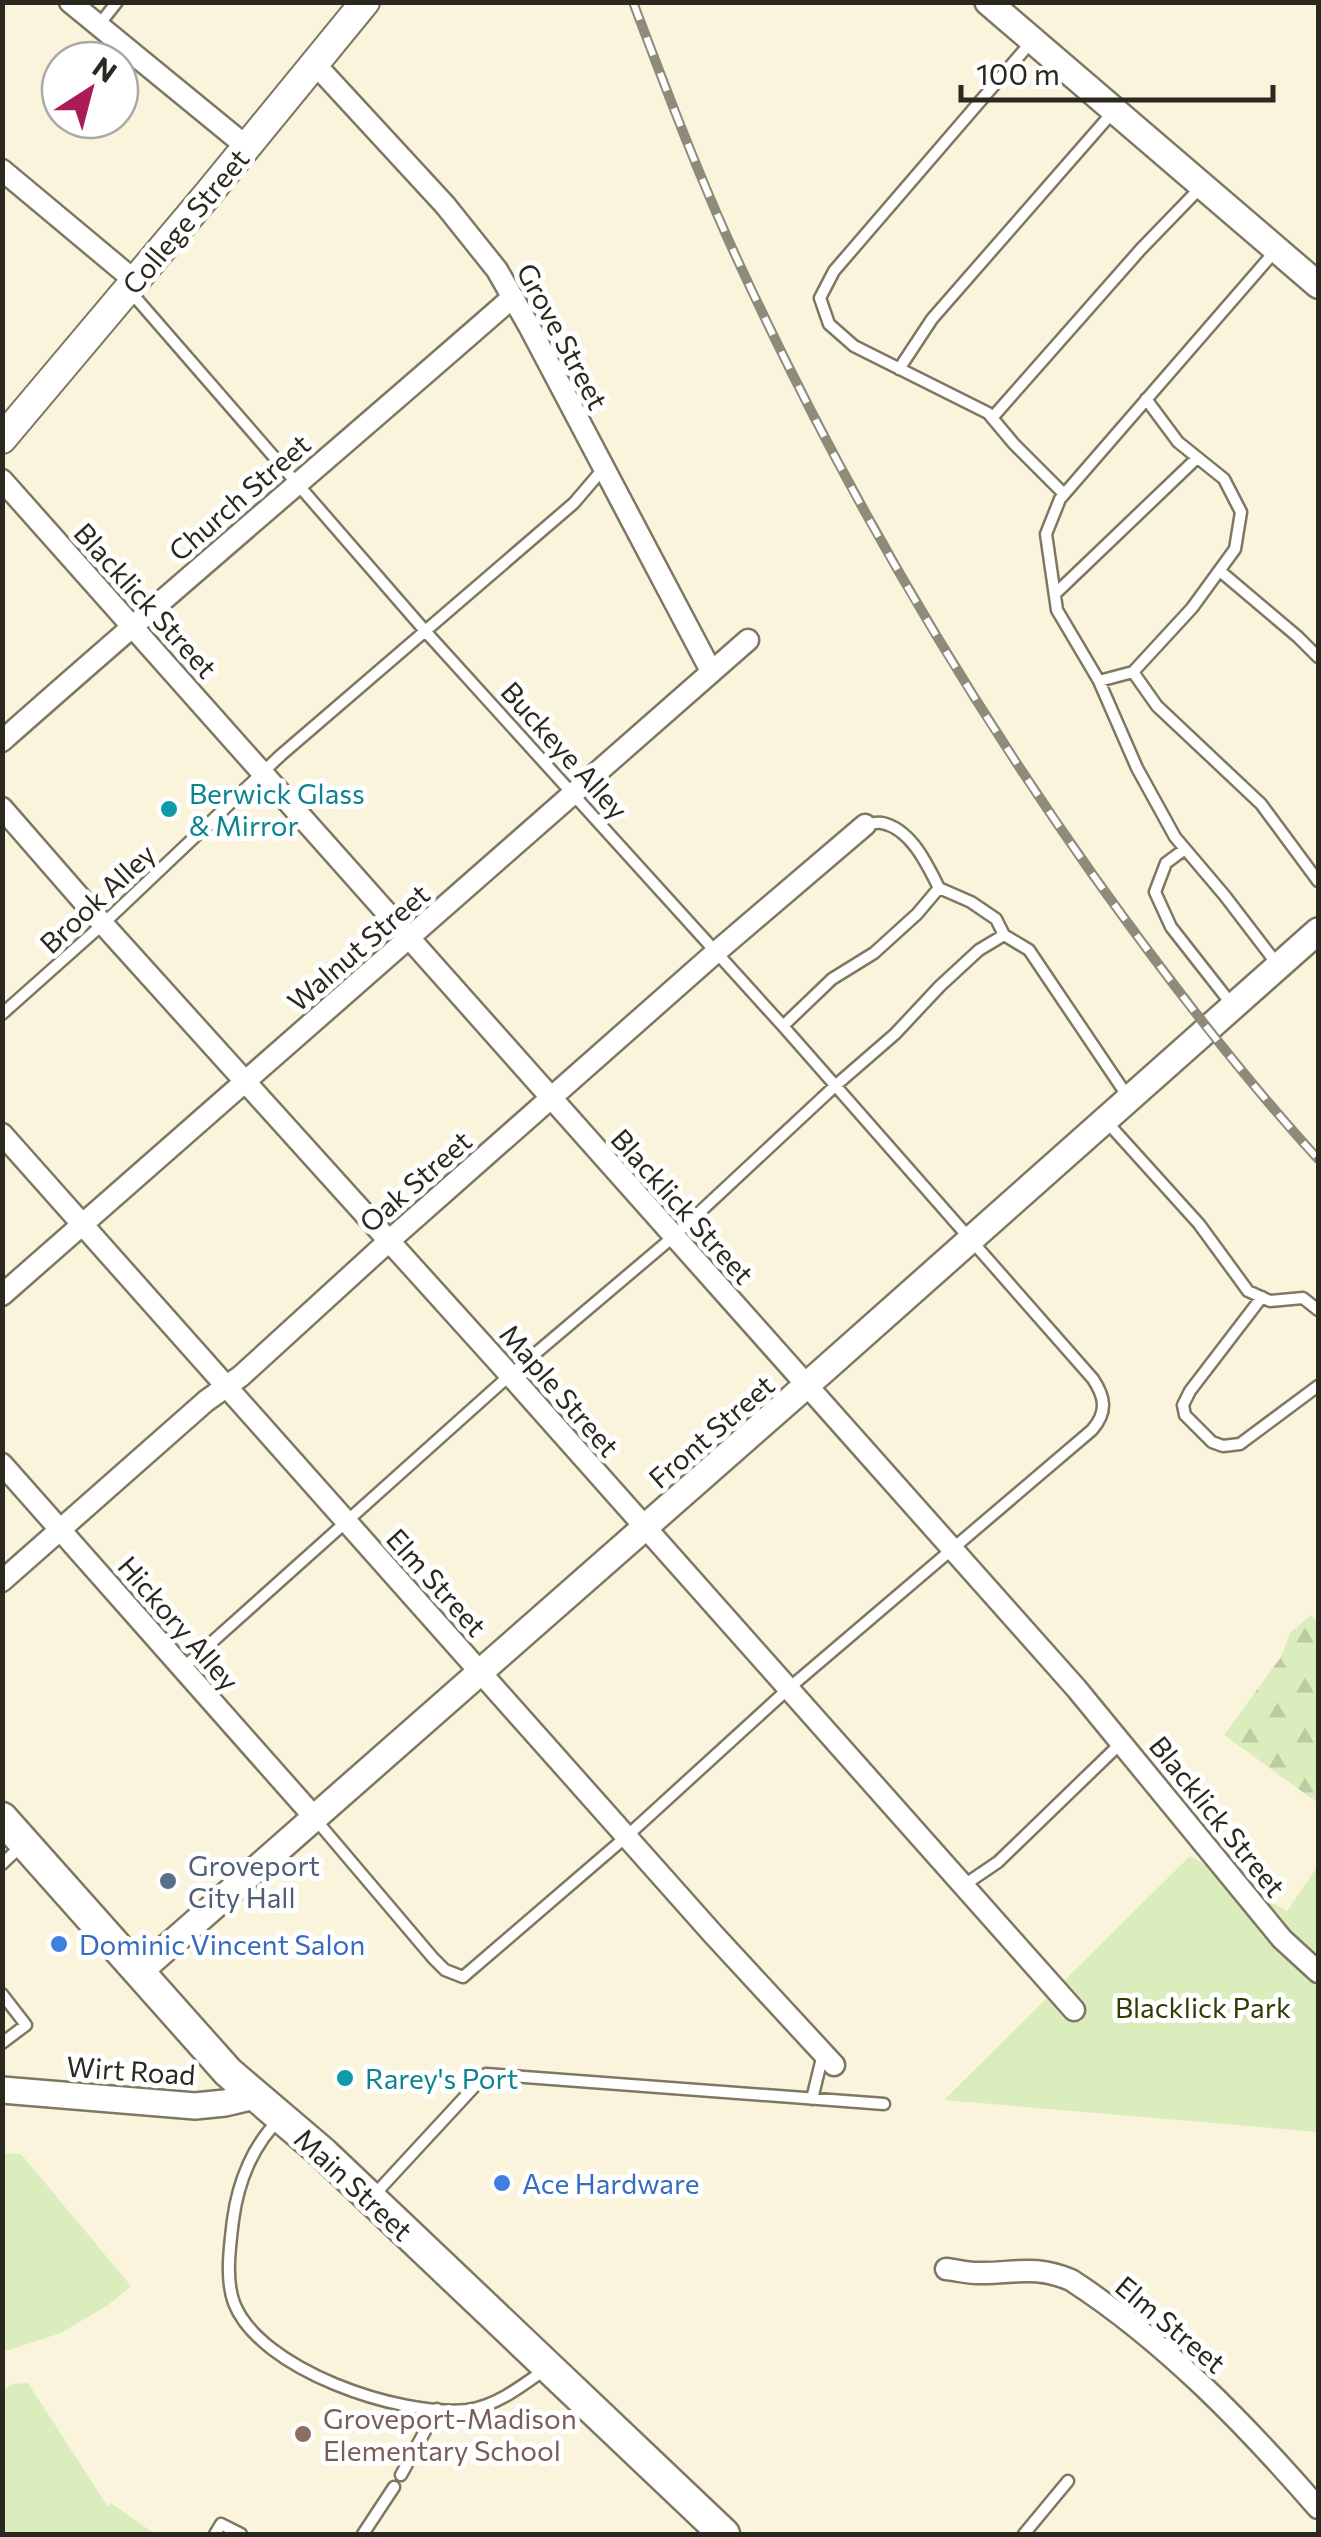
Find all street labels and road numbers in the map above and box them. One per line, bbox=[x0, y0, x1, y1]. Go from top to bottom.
street label: College Street bbox=[114, 141, 256, 301]
street label: Grove Street bbox=[510, 257, 616, 415]
street label: Church Street bbox=[161, 426, 317, 568]
street label: Blacklick Street bbox=[68, 516, 224, 684]
street label: Buckeye Alley bbox=[494, 674, 636, 826]
street label: Brook Alley bbox=[32, 836, 162, 960]
street label: Walnut Street bbox=[280, 876, 436, 1018]
street label: Blacklick Street bbox=[605, 1122, 761, 1290]
street label: Oak Street bbox=[352, 1123, 478, 1239]
street label: Maple Street bbox=[493, 1317, 627, 1463]
street label: Front Street bbox=[641, 1367, 781, 1495]
street label: Elm Street bbox=[380, 1521, 494, 1643]
street label: Hickory Alley bbox=[111, 1549, 247, 1697]
street label: Blacklick Street bbox=[1143, 1729, 1293, 1903]
street label: Wirt Road bbox=[65, 2049, 197, 2091]
street label: Main Street bbox=[288, 2121, 420, 2247]
street label: Elm Street bbox=[1109, 2268, 1233, 2380]

